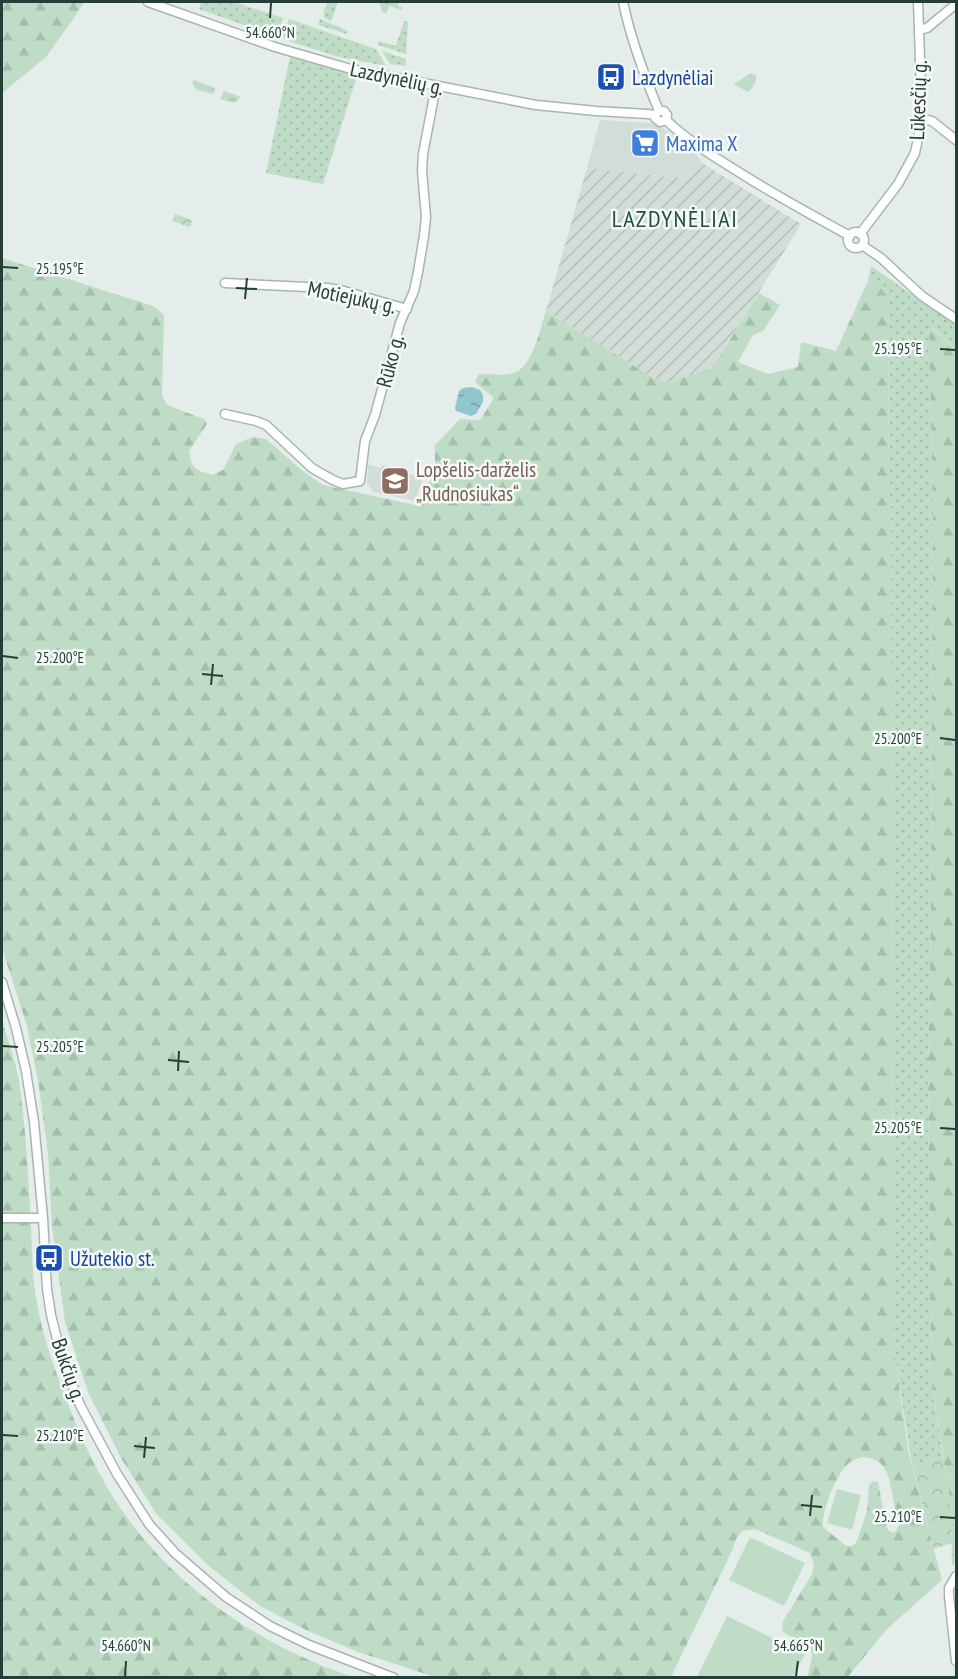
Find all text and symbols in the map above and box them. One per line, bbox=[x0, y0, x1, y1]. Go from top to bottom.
text: 54.660°N bbox=[245, 23, 295, 42]
street label: Lazdynėlių g. bbox=[348, 55, 446, 101]
street label: Lūkesčių g. bbox=[903, 60, 933, 140]
bus stop icon: Lazdynėliai bbox=[595, 61, 627, 93]
place label: Lazdynėliai bbox=[632, 64, 714, 91]
supermarket icon: Maxima X bbox=[629, 127, 661, 159]
place label: Maxima X bbox=[666, 130, 738, 157]
district label: LAZDYNĖLIAI bbox=[612, 203, 738, 234]
text: 25.195°E bbox=[36, 259, 84, 278]
street label: Motiejukų g. bbox=[305, 274, 399, 320]
street label: Rūko g. bbox=[370, 332, 410, 390]
text: 25.195°E bbox=[874, 339, 922, 358]
place label: Lopšelis-darželis „Rudnosiukas“ bbox=[416, 456, 536, 507]
school or university icon: Lopšelis-darželis „Rudnosiukas“ bbox=[379, 465, 411, 497]
text: 25.200°E bbox=[36, 648, 84, 667]
text: 25.200°E bbox=[874, 729, 922, 748]
text: 25.205°E bbox=[36, 1037, 84, 1056]
text: 25.205°E bbox=[874, 1118, 922, 1137]
bus stop icon: Užutekio st. bbox=[33, 1242, 65, 1274]
place label: Užutekio st. bbox=[70, 1245, 155, 1272]
street label: Bukčių g. bbox=[46, 1335, 92, 1405]
text: 25.210°E bbox=[36, 1426, 84, 1445]
text: 25.210°E bbox=[874, 1507, 922, 1526]
text: 54.660°N bbox=[101, 1636, 151, 1655]
text: 54.665°N bbox=[773, 1636, 823, 1655]

